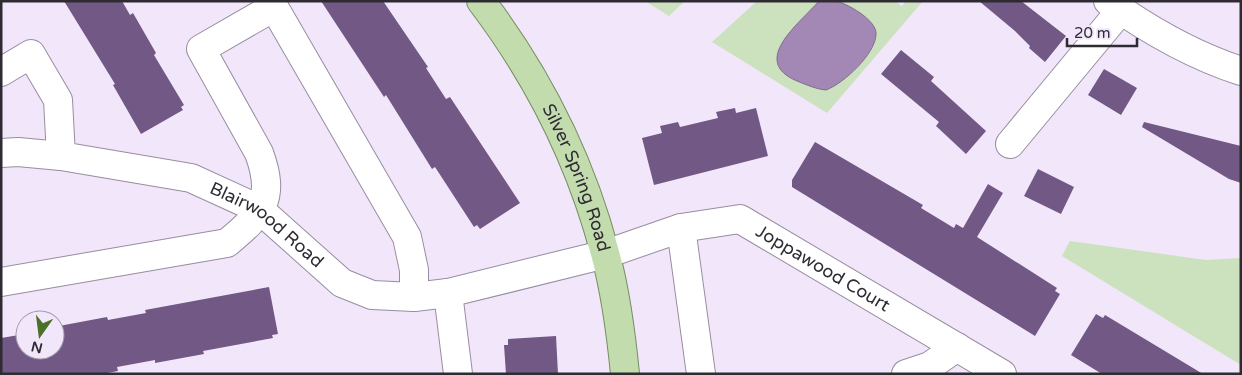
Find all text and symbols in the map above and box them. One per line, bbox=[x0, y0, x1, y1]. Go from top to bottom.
scale bar bbox=[1067, 15, 1137, 47]
text: 20 m bbox=[1074, 24, 1111, 42]
street label: Silver Spring Road bbox=[537, 100, 615, 254]
street label: Blairwood Road bbox=[206, 177, 328, 272]
street label: Joppawood Court bbox=[752, 220, 894, 316]
north arrow bbox=[15, 310, 65, 360]
text: N bbox=[29, 338, 44, 357]

